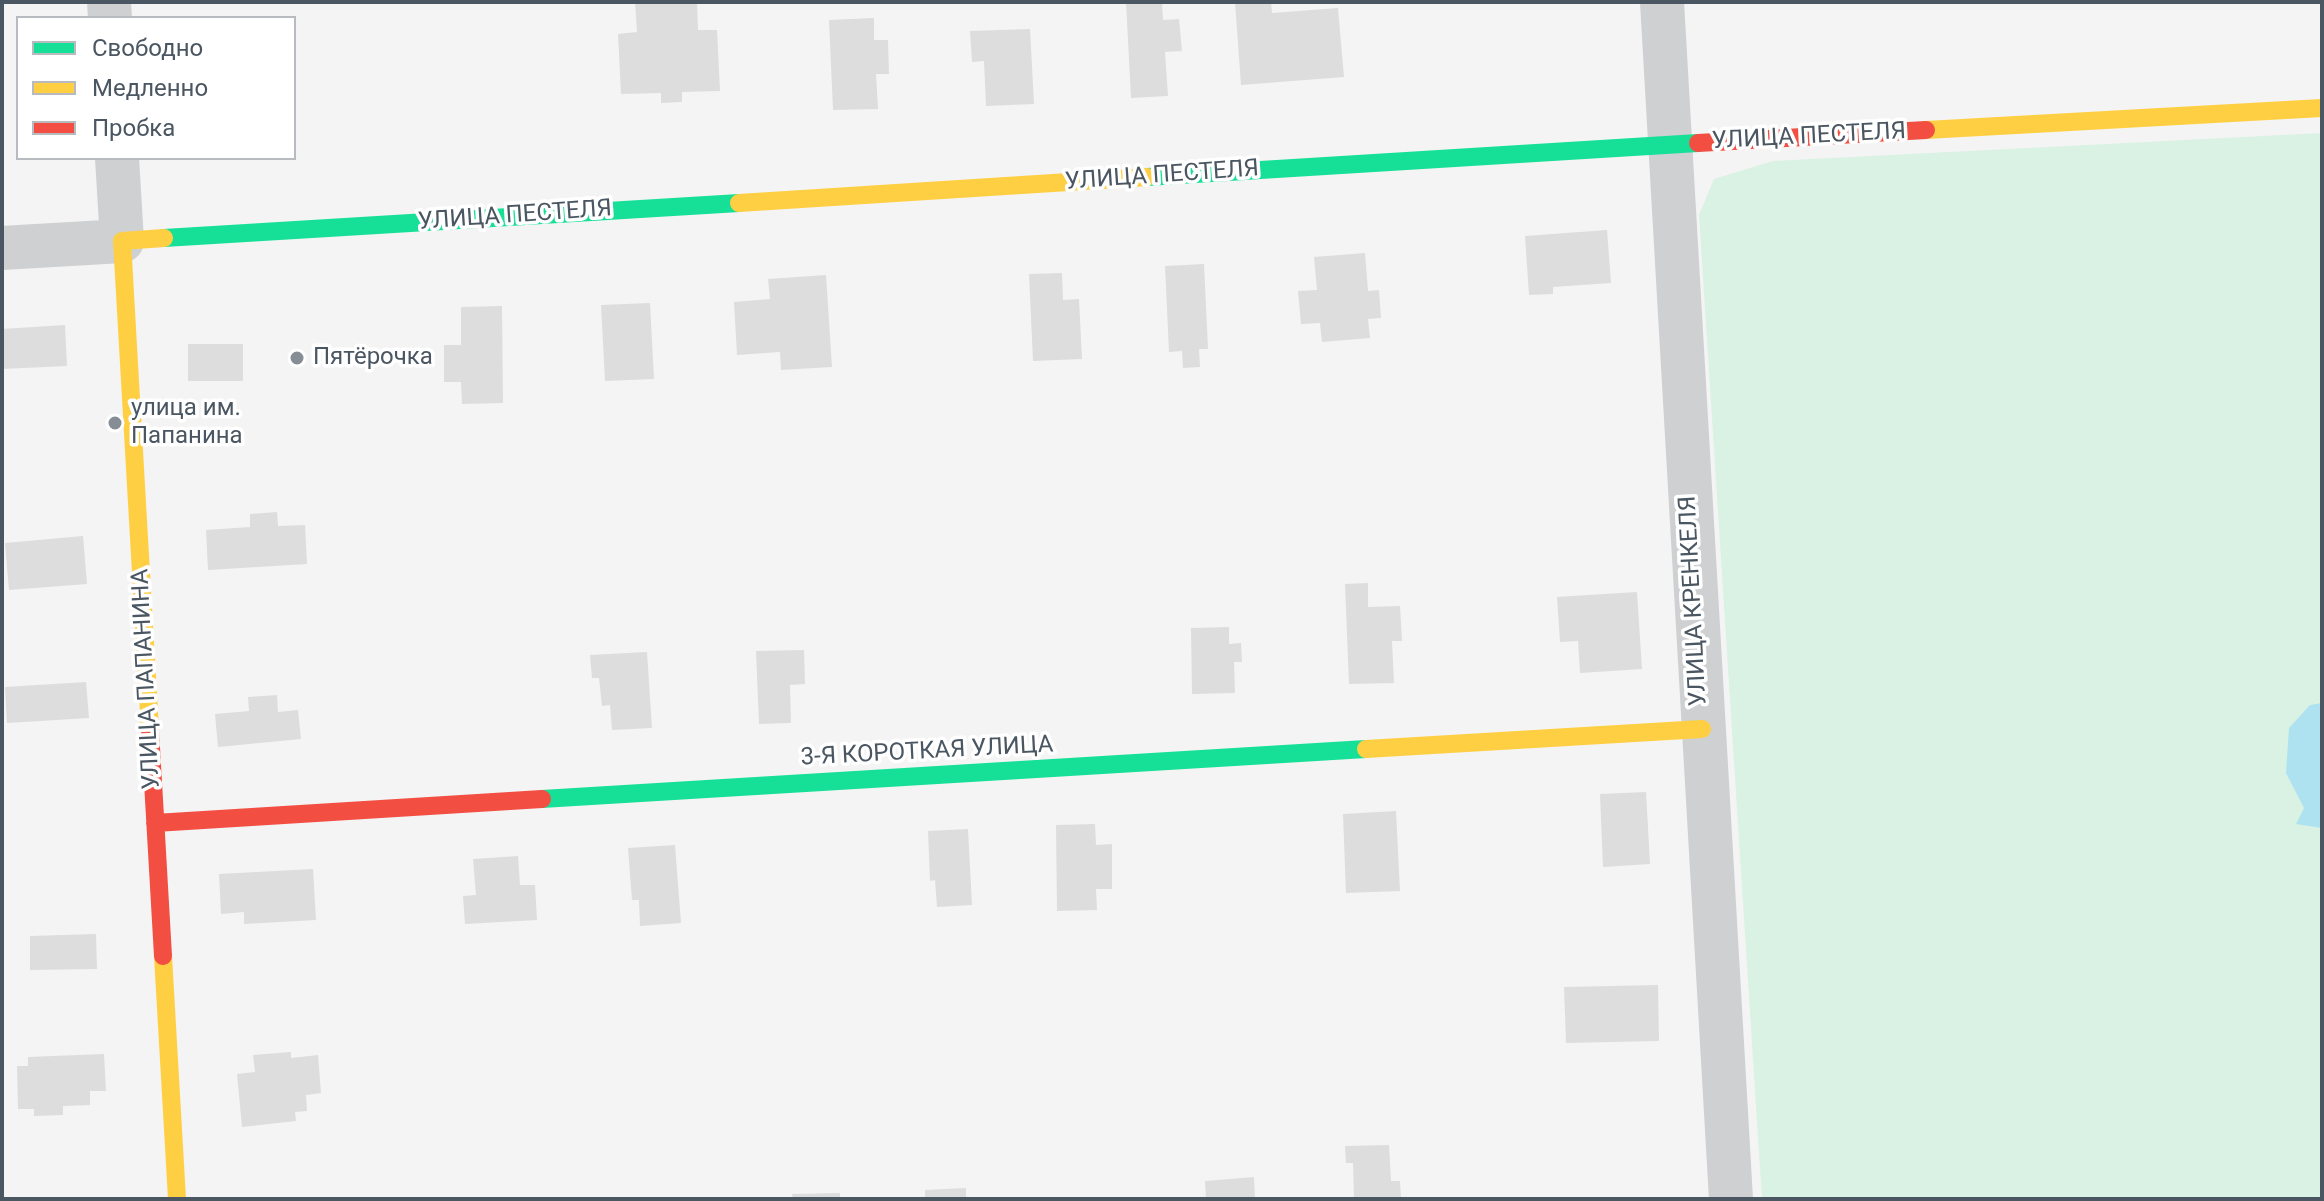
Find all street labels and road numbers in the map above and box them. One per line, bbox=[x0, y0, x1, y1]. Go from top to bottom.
street label: УЛИЦА ПЕСТЕЛЯ bbox=[1711, 118, 1907, 156]
street label: УЛИЦА ПЕСТЕЛЯ bbox=[1064, 155, 1260, 197]
street label: УЛИЦА ПЕСТЕЛЯ bbox=[417, 195, 613, 237]
street label: УЛИЦА КРЕНКЕЛЯ bbox=[1674, 495, 1714, 707]
street label: УЛИЦА ПАПАНИНА bbox=[127, 568, 167, 790]
street label: 3-Я КОРОТКАЯ УЛИЦА bbox=[800, 731, 1054, 773]

